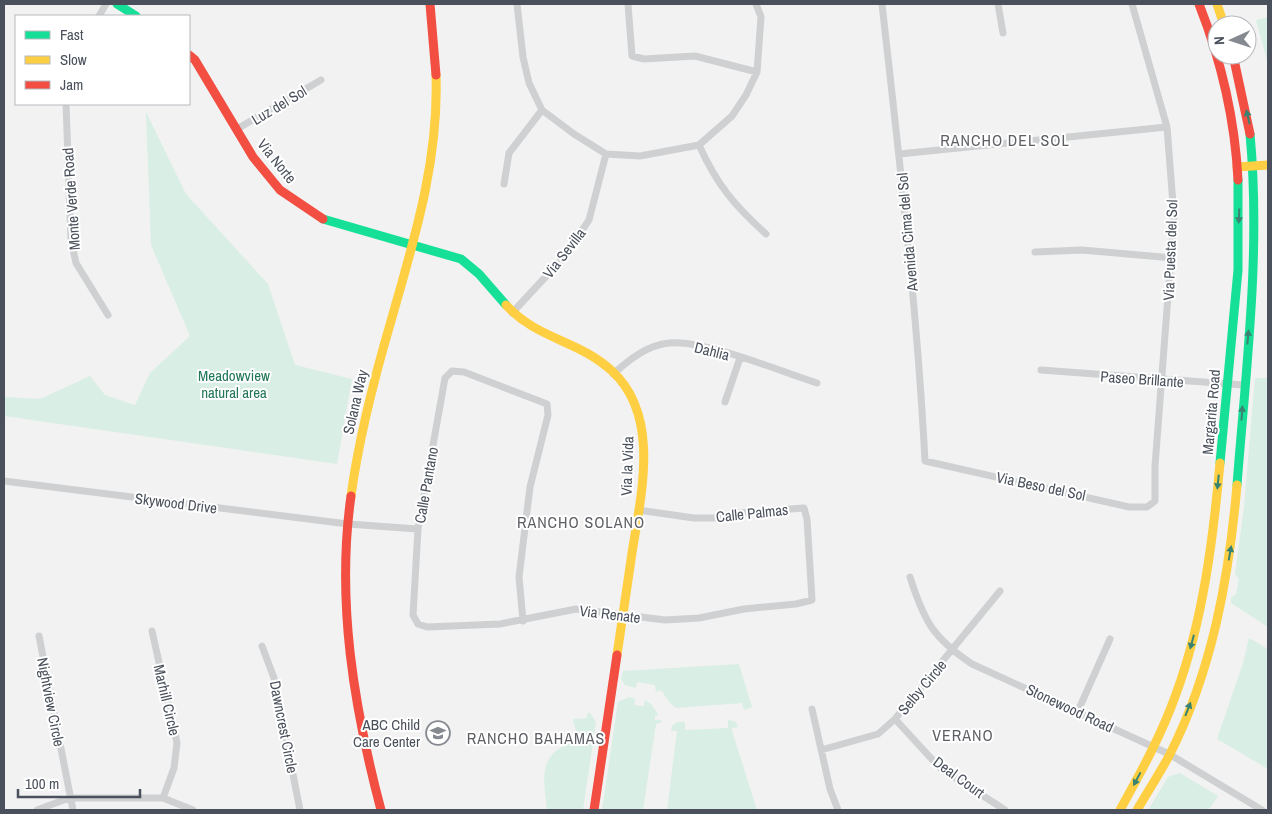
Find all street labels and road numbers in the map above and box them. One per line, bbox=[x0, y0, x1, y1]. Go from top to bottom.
street label: Luz del Sol bbox=[248, 80, 310, 130]
street label: Via Norte bbox=[253, 134, 302, 188]
street label: Monte Verde Road bbox=[57, 147, 85, 251]
street label: Avenida Cima del Sol bbox=[891, 172, 923, 293]
street label: Via Puesta del Sol bbox=[1158, 199, 1182, 301]
street label: Via Sevilla bbox=[538, 223, 590, 283]
street label: Dahlia bbox=[692, 337, 732, 366]
street label: Paseo Brillante bbox=[1100, 366, 1184, 392]
street label: Solana Way bbox=[337, 367, 373, 436]
street label: Margarita Road bbox=[1197, 369, 1225, 455]
street label: Via la Vida bbox=[615, 436, 639, 496]
street label: Calle Pantano bbox=[409, 445, 443, 525]
street label: Via Beso del Sol bbox=[994, 466, 1088, 506]
street label: Skywood Drive bbox=[134, 488, 218, 518]
street label: Calle Palmas bbox=[715, 499, 789, 527]
street label: Via Renate bbox=[578, 600, 642, 628]
street label: Selby Circle bbox=[893, 655, 951, 719]
street label: Nightview Circle bbox=[32, 656, 70, 748]
street label: Marhill Circle bbox=[149, 662, 185, 738]
street label: Dawncrest Circle bbox=[265, 679, 303, 775]
street label: Stonewood Road bbox=[1023, 679, 1117, 737]
street label: Deal Court bbox=[929, 751, 989, 803]

